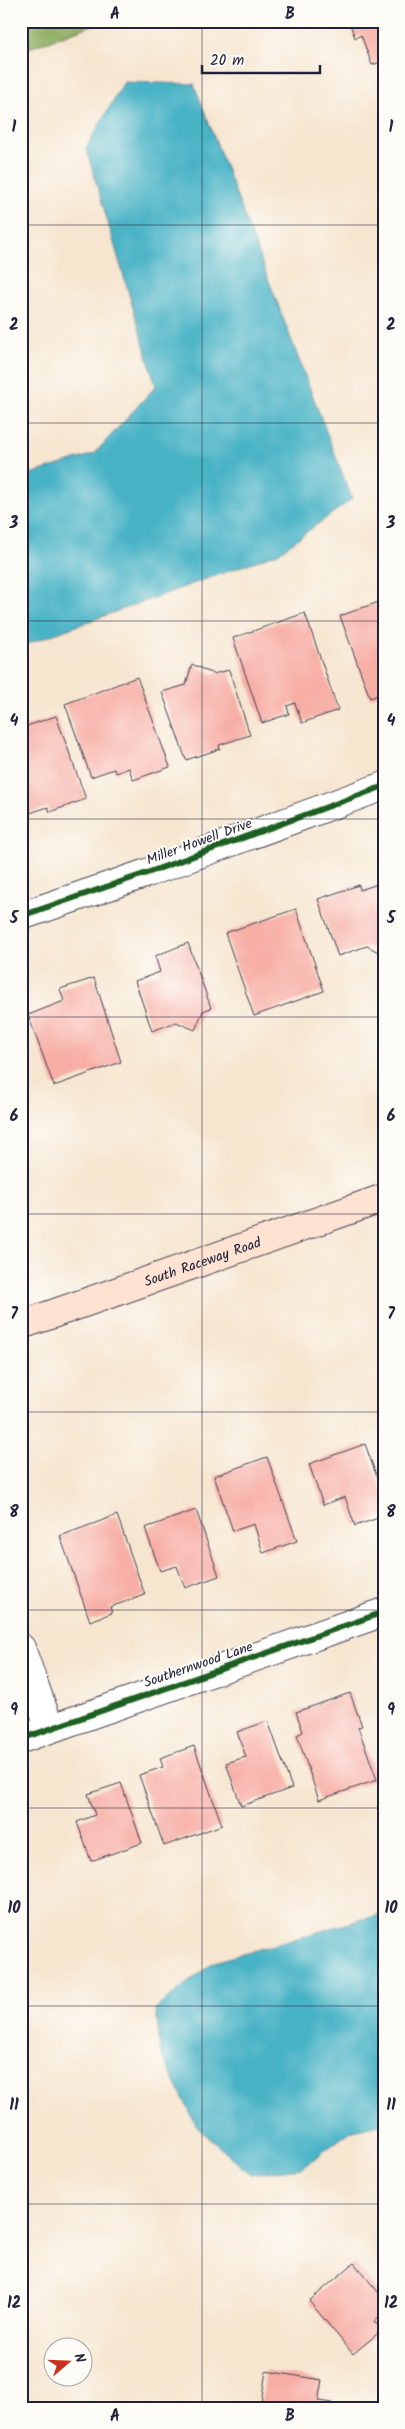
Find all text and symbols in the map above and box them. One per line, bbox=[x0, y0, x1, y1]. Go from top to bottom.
text: A bbox=[110, 2, 120, 27]
text: B bbox=[285, 2, 295, 27]
scale bar bbox=[202, 42, 320, 74]
text: 20 m bbox=[210, 49, 244, 73]
text: 1 bbox=[12, 115, 17, 140]
text: 1 bbox=[389, 115, 394, 140]
text: 2 bbox=[9, 313, 19, 338]
text: 2 bbox=[386, 313, 396, 338]
text: 3 bbox=[9, 511, 19, 536]
text: 3 bbox=[386, 511, 396, 536]
text: 4 bbox=[10, 709, 19, 734]
text: 4 bbox=[387, 709, 396, 734]
street label: Miller Howell Drive bbox=[143, 812, 256, 871]
text: 5 bbox=[9, 906, 20, 931]
text: 5 bbox=[386, 906, 397, 931]
text: 6 bbox=[10, 1104, 19, 1129]
text: 6 bbox=[387, 1104, 396, 1129]
street label: South Raceway Road bbox=[141, 1232, 265, 1293]
text: 7 bbox=[10, 1302, 18, 1327]
text: 7 bbox=[387, 1302, 395, 1327]
text: 8 bbox=[9, 1500, 19, 1525]
text: 8 bbox=[386, 1500, 396, 1525]
street label: Southernwood Lane bbox=[141, 1636, 257, 1694]
text: 9 bbox=[10, 1698, 18, 1723]
text: 9 bbox=[387, 1698, 395, 1723]
text: 10 bbox=[7, 1896, 21, 1921]
text: 10 bbox=[384, 1896, 398, 1921]
text: 11 bbox=[9, 2093, 19, 2118]
text: 11 bbox=[386, 2093, 396, 2118]
text: 12 bbox=[7, 2291, 21, 2316]
text: 12 bbox=[384, 2291, 398, 2316]
north arrow bbox=[42, 2336, 92, 2386]
text: N bbox=[68, 2350, 91, 2366]
text: A bbox=[110, 2404, 120, 2429]
text: B bbox=[285, 2404, 295, 2429]

